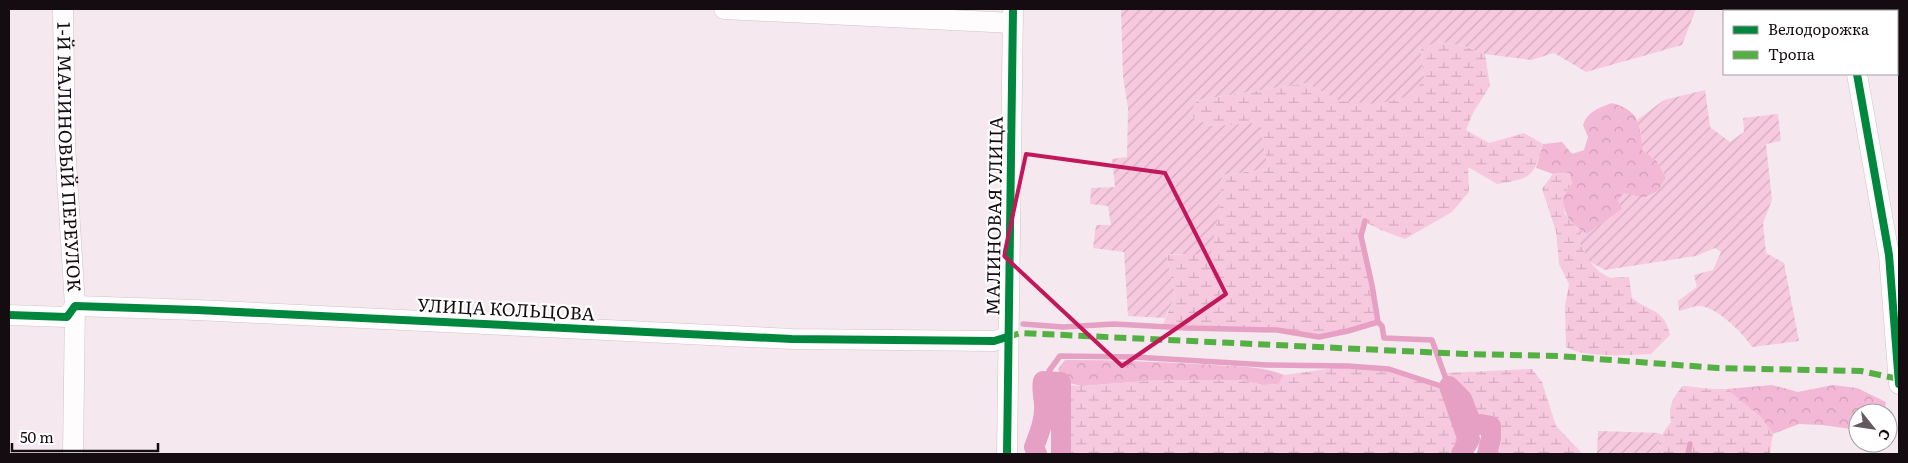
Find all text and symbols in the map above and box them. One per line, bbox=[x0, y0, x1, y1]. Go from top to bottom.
legend bbox=[1723, 10, 1898, 75]
text: Велодорожка bbox=[1768, 17, 1870, 40]
street label: 1-Й МАЛИНОВЫЙ ПЕРЕУЛОК bbox=[51, 22, 89, 292]
text: Тропа bbox=[1768, 42, 1816, 65]
street label: МАЛИНОВАЯ УЛИЦА bbox=[978, 116, 1009, 316]
street label: УЛИЦА КОЛЬЦОВА bbox=[417, 290, 596, 327]
north arrow bbox=[1848, 403, 1898, 453]
scale bar bbox=[12, 420, 159, 452]
text: 50 m bbox=[20, 425, 54, 448]
text: С bbox=[1874, 426, 1896, 444]

